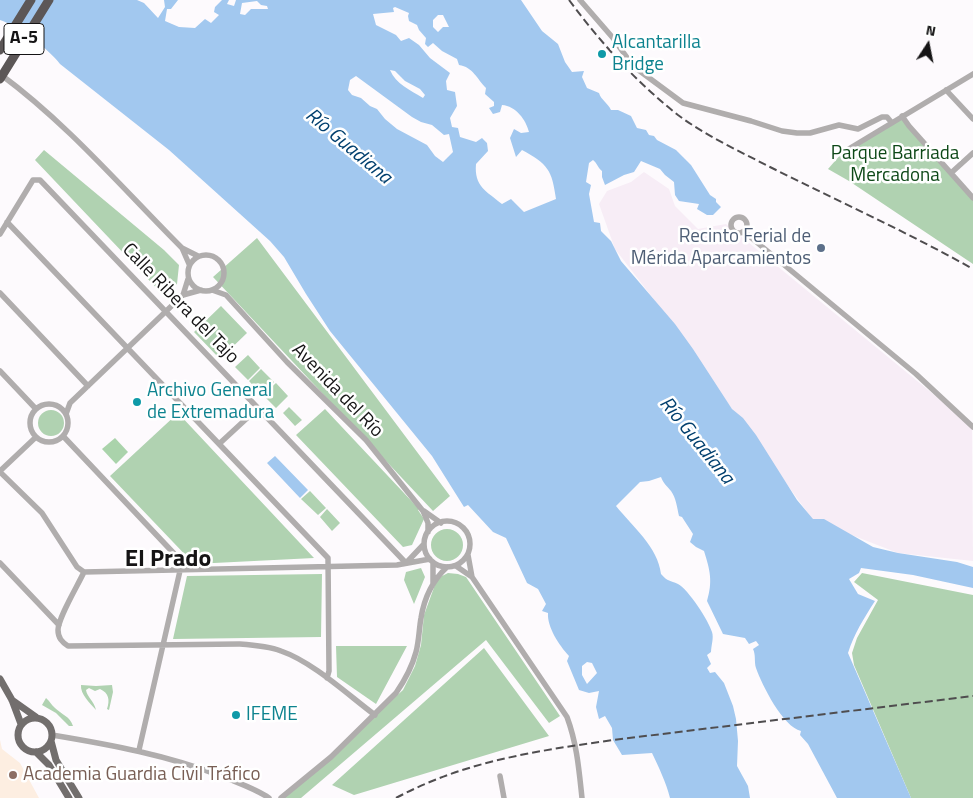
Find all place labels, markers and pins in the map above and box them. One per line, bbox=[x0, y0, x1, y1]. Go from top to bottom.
place label: Alcantarilla Bridge bbox=[612, 32, 701, 76]
marker: Alcantarilla Bridge bbox=[596, 48, 608, 60]
place label: Recinto Ferial de Mérida Aparcamientos bbox=[631, 226, 811, 270]
marker: Recinto Ferial de Mérida Aparcamientos bbox=[815, 242, 827, 254]
place label: Archivo General de Extremadura bbox=[147, 380, 274, 424]
marker: Archivo General de Extremadura bbox=[131, 396, 143, 408]
place label: IFEME bbox=[246, 704, 298, 726]
marker: IFEME bbox=[230, 709, 242, 721]
place label: Academia Guardia Civil Tráfico bbox=[23, 764, 260, 786]
marker: Academia Guardia Civil Tráfico bbox=[7, 769, 19, 781]

